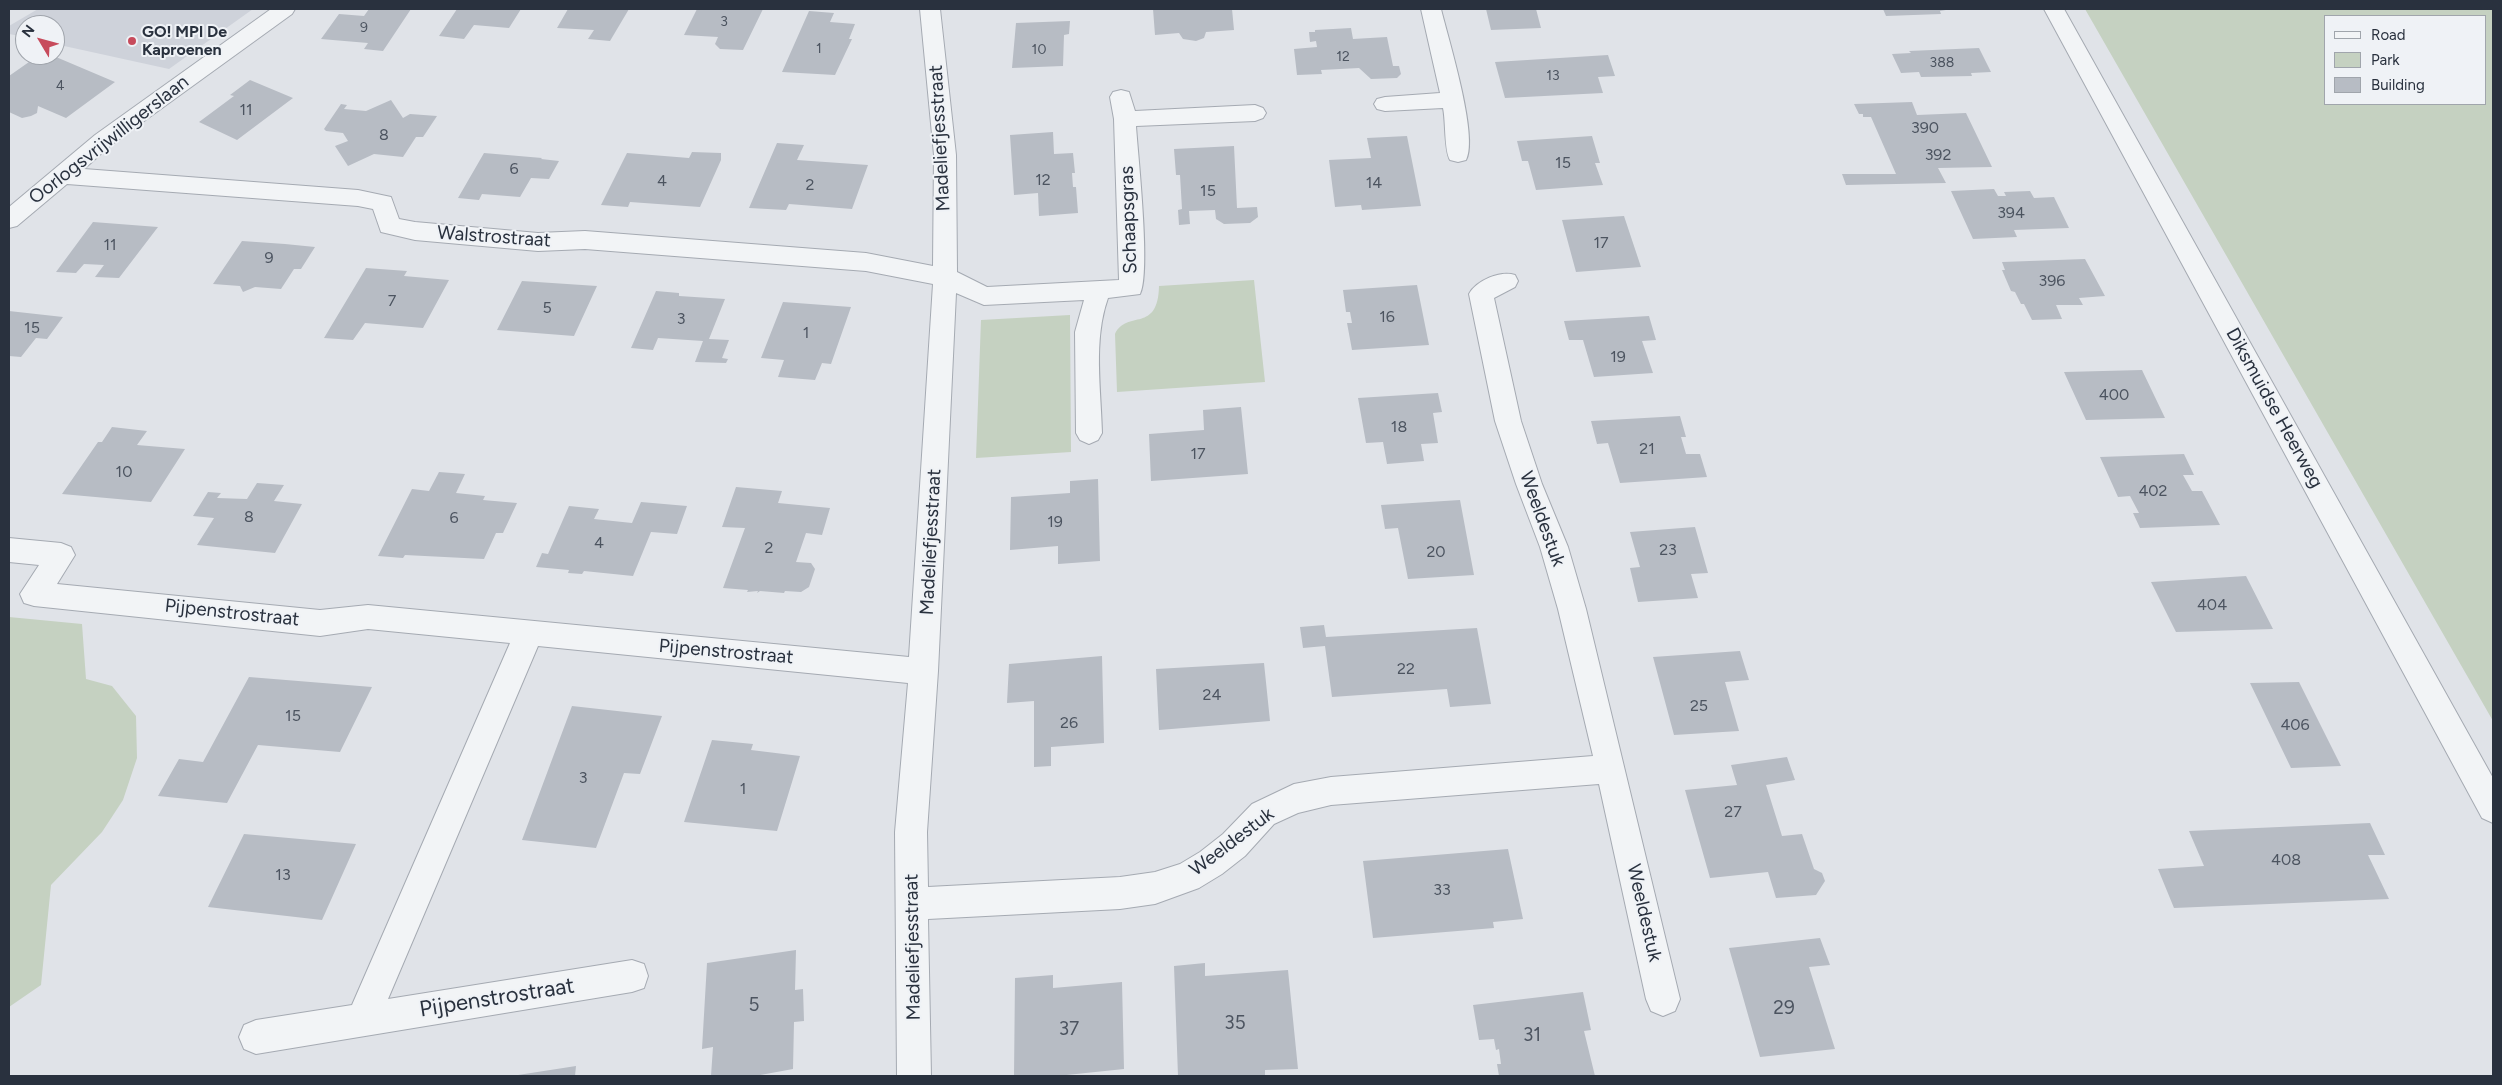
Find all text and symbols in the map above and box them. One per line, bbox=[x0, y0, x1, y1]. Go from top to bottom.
house number: 3 bbox=[720, 14, 728, 30]
north arrow bbox=[15, 15, 65, 65]
legend bbox=[2324, 15, 2487, 105]
house number: 9 bbox=[360, 20, 368, 36]
text: N bbox=[18, 22, 38, 41]
place label: GO! MPI De Kaproenen bbox=[142, 22, 227, 60]
text: Road bbox=[2371, 26, 2406, 44]
marker: GO! MPI De Kaproenen bbox=[126, 35, 138, 47]
house number: 1 bbox=[816, 41, 822, 57]
house number: 10 bbox=[1032, 42, 1046, 58]
house number: 12 bbox=[1336, 49, 1350, 65]
text: Park bbox=[2371, 51, 2400, 69]
house number: 388 bbox=[1930, 55, 1954, 71]
street label: Madeliefjesstraat bbox=[925, 64, 955, 212]
house number: 13 bbox=[1546, 68, 1560, 84]
street label: Oorlogsvrijwilligerslaan bbox=[25, 71, 193, 209]
text: Building bbox=[2371, 76, 2425, 94]
house number: 4 bbox=[56, 78, 64, 94]
house number: 11 bbox=[239, 100, 253, 120]
house number: 390 bbox=[1911, 118, 1939, 138]
house number: 8 bbox=[379, 125, 389, 145]
house number: 392 bbox=[1925, 145, 1951, 165]
house number: 15 bbox=[1555, 153, 1571, 173]
house number: 6 bbox=[509, 159, 519, 179]
street label: Schaapsgras bbox=[1116, 166, 1142, 274]
house number: 12 bbox=[1035, 170, 1051, 190]
house number: 4 bbox=[657, 171, 667, 191]
house number: 14 bbox=[1366, 173, 1382, 193]
house number: 2 bbox=[806, 175, 814, 195]
house number: 15 bbox=[1200, 181, 1216, 201]
house number: 394 bbox=[1997, 203, 2025, 223]
street label: Walstrostraat bbox=[436, 222, 552, 252]
house number: 17 bbox=[1593, 233, 1609, 253]
house number: 11 bbox=[103, 235, 117, 255]
house number: 9 bbox=[264, 248, 274, 268]
house number: 396 bbox=[2039, 271, 2065, 291]
house number: 7 bbox=[388, 291, 396, 311]
house number: 5 bbox=[542, 298, 552, 318]
house number: 16 bbox=[1379, 307, 1395, 327]
house number: 3 bbox=[677, 309, 685, 329]
house number: 15 bbox=[24, 318, 40, 338]
house number: 1 bbox=[803, 323, 809, 343]
street label: Diksmuidse Heerweg bbox=[2221, 324, 2327, 492]
house number: 19 bbox=[1610, 347, 1626, 367]
house number: 400 bbox=[2099, 385, 2129, 405]
house number: 18 bbox=[1391, 417, 1407, 437]
house number: 21 bbox=[1639, 439, 1655, 459]
house number: 17 bbox=[1190, 444, 1206, 464]
house number: 10 bbox=[116, 462, 132, 482]
street label: Madeliefjesstraat bbox=[916, 468, 946, 616]
street label: Weeldestuk bbox=[1514, 468, 1570, 570]
house number: 402 bbox=[2138, 481, 2168, 501]
house number: 8 bbox=[244, 507, 254, 527]
house number: 6 bbox=[449, 508, 459, 528]
house number: 19 bbox=[1047, 512, 1063, 532]
house number: 4 bbox=[594, 533, 604, 553]
house number: 2 bbox=[765, 538, 773, 558]
house number: 23 bbox=[1659, 540, 1677, 560]
house number: 20 bbox=[1426, 542, 1446, 562]
street label: Pijpenstrostraat bbox=[164, 595, 300, 631]
house number: 404 bbox=[2197, 595, 2227, 615]
street label: Pijpenstrostraat bbox=[658, 635, 794, 669]
house number: 22 bbox=[1397, 659, 1415, 679]
house number: 24 bbox=[1203, 685, 1221, 705]
house number: 25 bbox=[1690, 696, 1708, 716]
house number: 15 bbox=[285, 706, 301, 726]
house number: 26 bbox=[1060, 713, 1078, 733]
house number: 406 bbox=[2280, 715, 2310, 735]
house number: 3 bbox=[579, 768, 587, 788]
house number: 1 bbox=[740, 779, 746, 799]
house number: 27 bbox=[1724, 802, 1742, 822]
street label: Weeldestuk bbox=[1185, 803, 1279, 881]
house number: 408 bbox=[2271, 850, 2301, 870]
street label: Weeldestuk bbox=[1622, 862, 1666, 964]
house number: 13 bbox=[275, 865, 291, 885]
street label: Madeliefjesstraat bbox=[900, 874, 926, 1020]
house number: 33 bbox=[1433, 880, 1451, 900]
street label: Pijpenstrostraat bbox=[418, 973, 576, 1023]
house number: 5 bbox=[749, 994, 759, 1016]
house number: 29 bbox=[1773, 997, 1795, 1019]
house number: 35 bbox=[1224, 1012, 1246, 1034]
house number: 37 bbox=[1059, 1018, 1079, 1040]
house number: 31 bbox=[1523, 1024, 1541, 1046]

